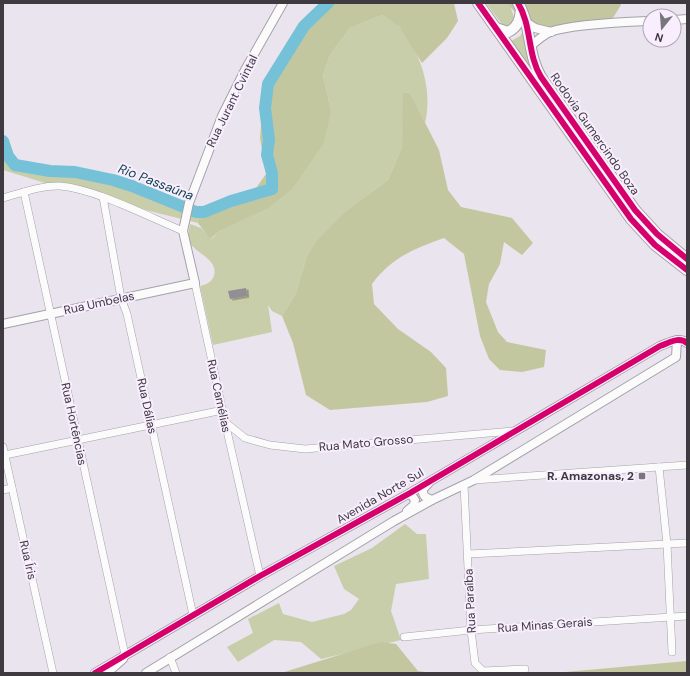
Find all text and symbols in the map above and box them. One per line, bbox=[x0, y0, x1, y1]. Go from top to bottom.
north arrow bbox=[642, 8, 682, 48]
text: N bbox=[653, 30, 665, 45]
street label: Rua Jurant Cvintal bbox=[203, 52, 261, 150]
street label: Rodovia Gumercindo Boza bbox=[547, 70, 643, 198]
water label: Rio Passaúna bbox=[116, 160, 196, 204]
street label: Rua Umbelas bbox=[62, 288, 136, 318]
street label: Rua Camélias bbox=[203, 358, 235, 434]
street label: Rua Dálias bbox=[133, 377, 161, 435]
street label: Rua Hortências bbox=[57, 381, 91, 467]
street label: Rua Mato Grosso bbox=[318, 431, 414, 455]
street label: Avenida Norte Sul bbox=[334, 465, 426, 527]
place label: R. Amazonas, 2 bbox=[547, 468, 634, 484]
marker: R. Amazonas, 2 bbox=[637, 471, 647, 481]
street label: Rua Íris bbox=[16, 539, 40, 581]
street label: Rua Paraíba bbox=[460, 568, 480, 634]
street label: Rua Minas Gerais bbox=[497, 614, 593, 636]

